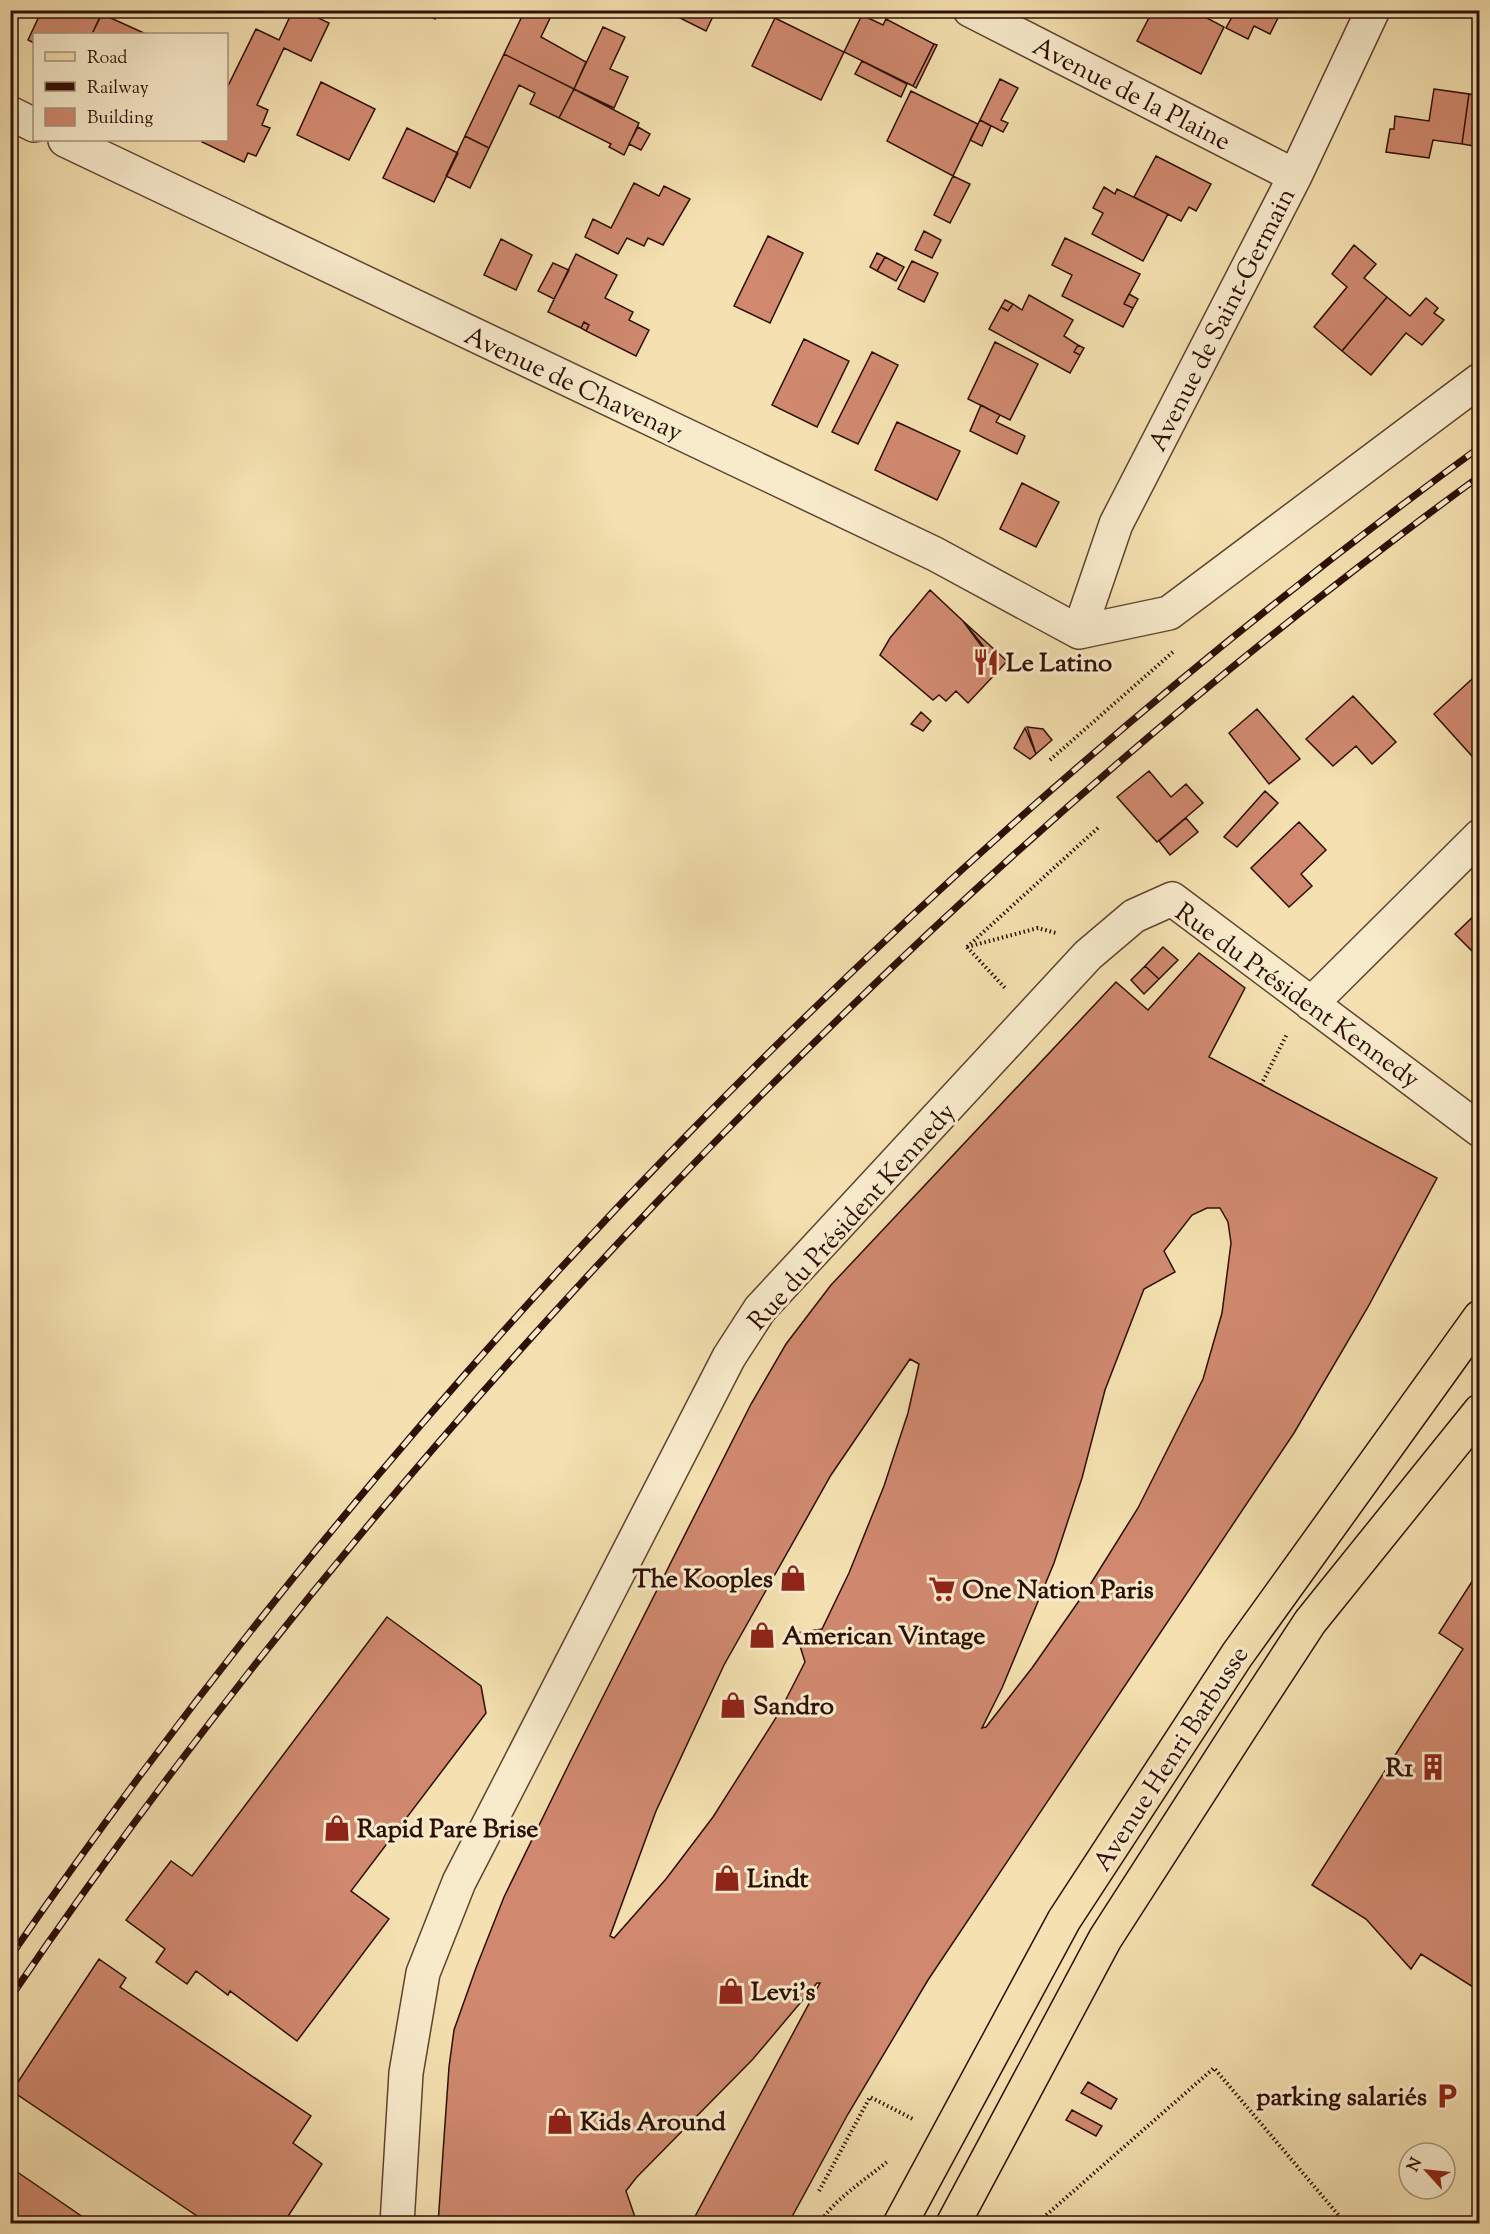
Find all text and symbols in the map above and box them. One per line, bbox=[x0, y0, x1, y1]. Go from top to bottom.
street label: Avenue de la Plaine bbox=[1025, 29, 1236, 161]
legend bbox=[33, 33, 228, 141]
text: Road bbox=[87, 46, 127, 72]
text: Railway bbox=[87, 76, 149, 102]
text: Building bbox=[87, 106, 153, 132]
street label: Avenue de Saint-Germain bbox=[1141, 182, 1306, 458]
street label: Avenue de Chavenay bbox=[458, 318, 688, 452]
place label: Le Latino bbox=[1006, 646, 1112, 683]
restaurant icon: Le Latino bbox=[971, 647, 1001, 677]
street label: Rue du Président Kennedy bbox=[1166, 895, 1427, 1099]
street label: Rue du Président Kennedy bbox=[740, 1096, 965, 1340]
place label: The Kooples bbox=[633, 1562, 773, 1599]
shop icon: The Kooples bbox=[778, 1563, 808, 1593]
place label: One Nation Paris bbox=[962, 1573, 1154, 1610]
supermarket icon: One Nation Paris bbox=[927, 1574, 957, 1604]
place label: American Vintage bbox=[782, 1619, 985, 1656]
shop icon: American Vintage bbox=[747, 1620, 777, 1650]
street label: Avenue Henri Barbusse bbox=[1085, 1639, 1259, 1879]
place label: Sandro bbox=[753, 1689, 834, 1726]
shop icon: Sandro bbox=[718, 1690, 748, 1720]
place label: R1 bbox=[1385, 1751, 1413, 1788]
building icon: R1 bbox=[1418, 1752, 1448, 1782]
place label: Rapid Pare Brise bbox=[357, 1812, 538, 1849]
shop icon: Rapid Pare Brise bbox=[322, 1813, 352, 1843]
place label: Lindt bbox=[747, 1862, 809, 1899]
shop icon: Lindt bbox=[712, 1863, 742, 1893]
place label: Levi's bbox=[751, 1975, 816, 2012]
shop icon: Levi's bbox=[716, 1976, 746, 2006]
place label: parking salariés bbox=[1256, 2080, 1427, 2117]
parking icon: parking salariés bbox=[1432, 2081, 1462, 2111]
place label: Kids Around bbox=[580, 2105, 726, 2142]
shop icon: Kids Around bbox=[545, 2106, 575, 2136]
north arrow bbox=[1397, 2141, 1457, 2201]
text: N bbox=[1403, 2154, 1429, 2176]

